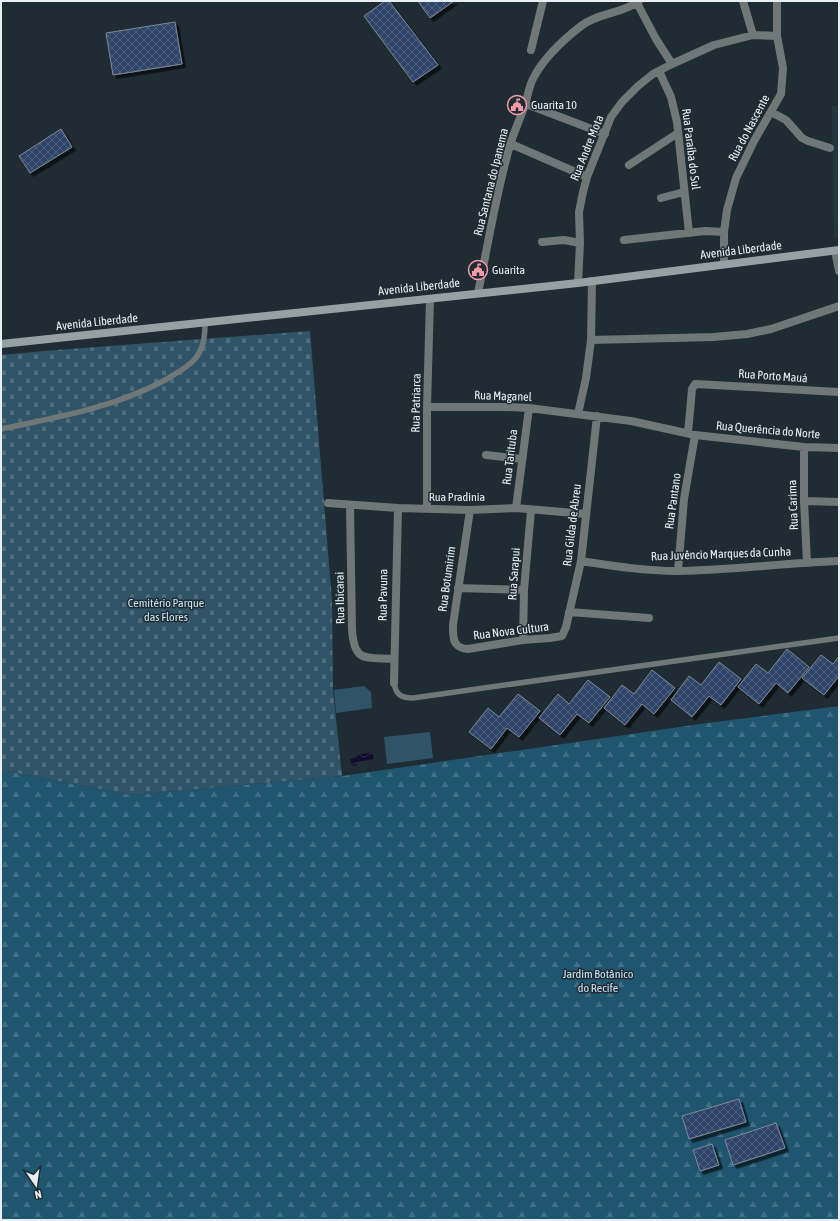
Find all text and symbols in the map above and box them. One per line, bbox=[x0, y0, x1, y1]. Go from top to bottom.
street label: Rua do Nascente bbox=[726, 92, 772, 164]
public building icon: Guarita 10 bbox=[506, 94, 528, 116]
place label: Guarita 10 bbox=[531, 98, 577, 112]
street label: Rua Paraíba do Sul bbox=[679, 108, 703, 191]
street label: Rua Andre Mota bbox=[567, 113, 607, 183]
street label: Rua Santana do Ipanema bbox=[471, 127, 511, 237]
street label: Avenida Liberdade bbox=[699, 238, 783, 262]
public building icon: Guarita bbox=[467, 259, 489, 281]
place label: Guarita bbox=[492, 263, 525, 277]
street label: Avenida Liberdade bbox=[377, 276, 461, 298]
street label: Avenida Liberdade bbox=[55, 311, 139, 333]
street label: Rua Porto Mauá bbox=[738, 367, 808, 385]
street label: Rua Patriarca bbox=[408, 373, 424, 433]
street label: Rua Maganel bbox=[474, 388, 533, 404]
street label: Rua Querência do Norte bbox=[715, 418, 821, 442]
street label: Rua Tarituba bbox=[500, 428, 520, 486]
street label: Rua Pantano bbox=[662, 472, 684, 530]
street label: Rua Carima bbox=[785, 480, 801, 530]
street label: Rua Gilda de Abreu bbox=[560, 483, 584, 567]
street label: Rua Pradinia bbox=[429, 490, 485, 504]
street label: Rua Botumirim bbox=[435, 545, 459, 613]
street label: Rua Juvêncio Marques da Cunha bbox=[651, 545, 791, 563]
street label: Rua Sarapui bbox=[505, 547, 523, 601]
street label: Rua Pavuna bbox=[376, 569, 390, 621]
street label: Rua Ibicarai bbox=[333, 572, 347, 624]
park label: Cemitério Parque das Flores bbox=[128, 596, 204, 624]
street label: Rua Nova Cultura bbox=[472, 619, 550, 643]
park label: Jardim Botânico do Recife bbox=[563, 967, 634, 995]
north arrow bbox=[16, 1165, 56, 1205]
text: N bbox=[34, 1188, 43, 1201]

